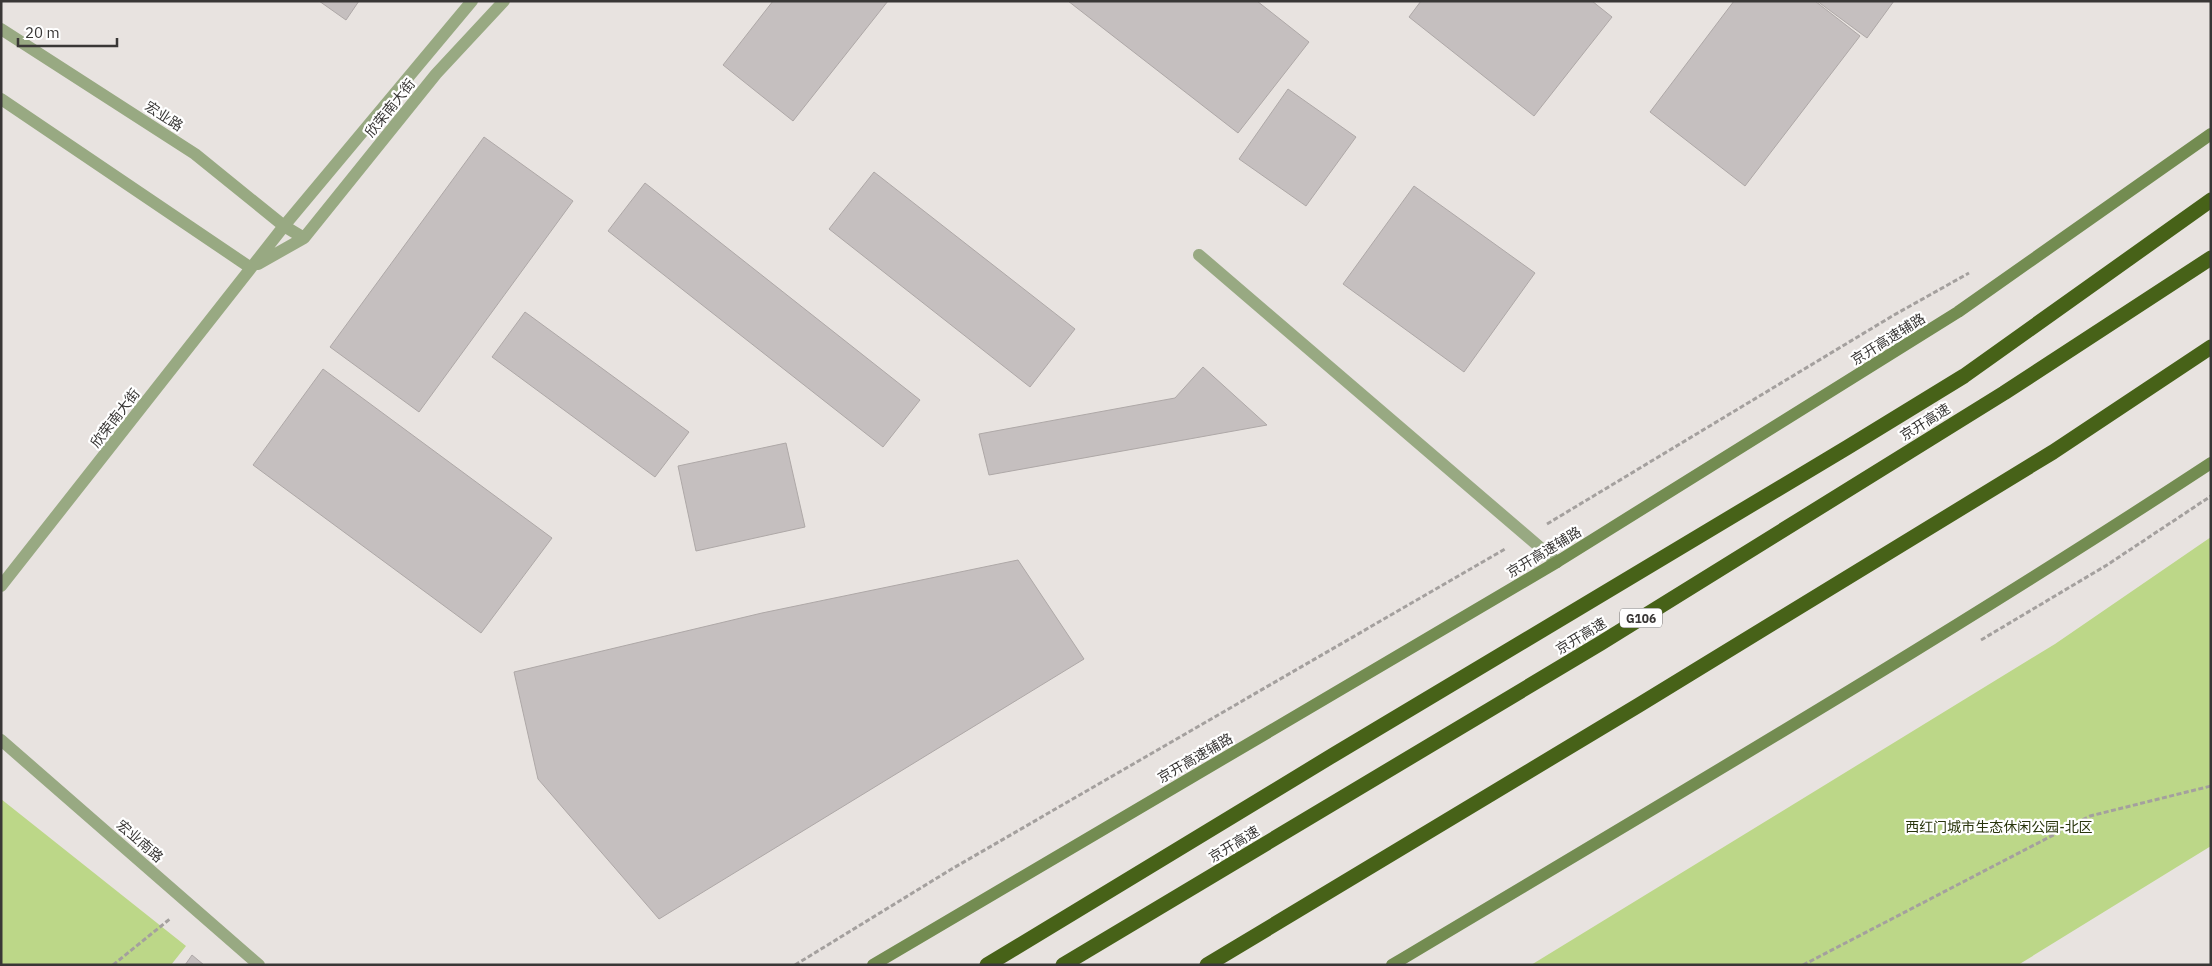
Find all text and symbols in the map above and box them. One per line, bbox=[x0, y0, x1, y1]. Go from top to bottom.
scale bar bbox=[18, 15, 116, 47]
text: 20 m bbox=[25, 23, 60, 42]
street label: 欣荣南大街 bbox=[361, 75, 419, 141]
street label: 宏业路 bbox=[141, 97, 187, 135]
street label: 京开高速辅路 bbox=[1848, 309, 1928, 369]
street label: 欣荣南大街 bbox=[86, 385, 144, 451]
street label: 京开高速 bbox=[1896, 400, 1954, 444]
street label: 京开高速辅路 bbox=[1503, 523, 1585, 581]
road number: G106 bbox=[1620, 608, 1662, 628]
street label: 京开高速 bbox=[1552, 614, 1610, 658]
street label: 京开高速辅路 bbox=[1154, 729, 1236, 787]
street label: 宏业南路 bbox=[113, 816, 167, 866]
park label: 西红门城市生态休闲公园-北区 bbox=[1905, 818, 2093, 836]
street label: 京开高速 bbox=[1205, 822, 1263, 866]

